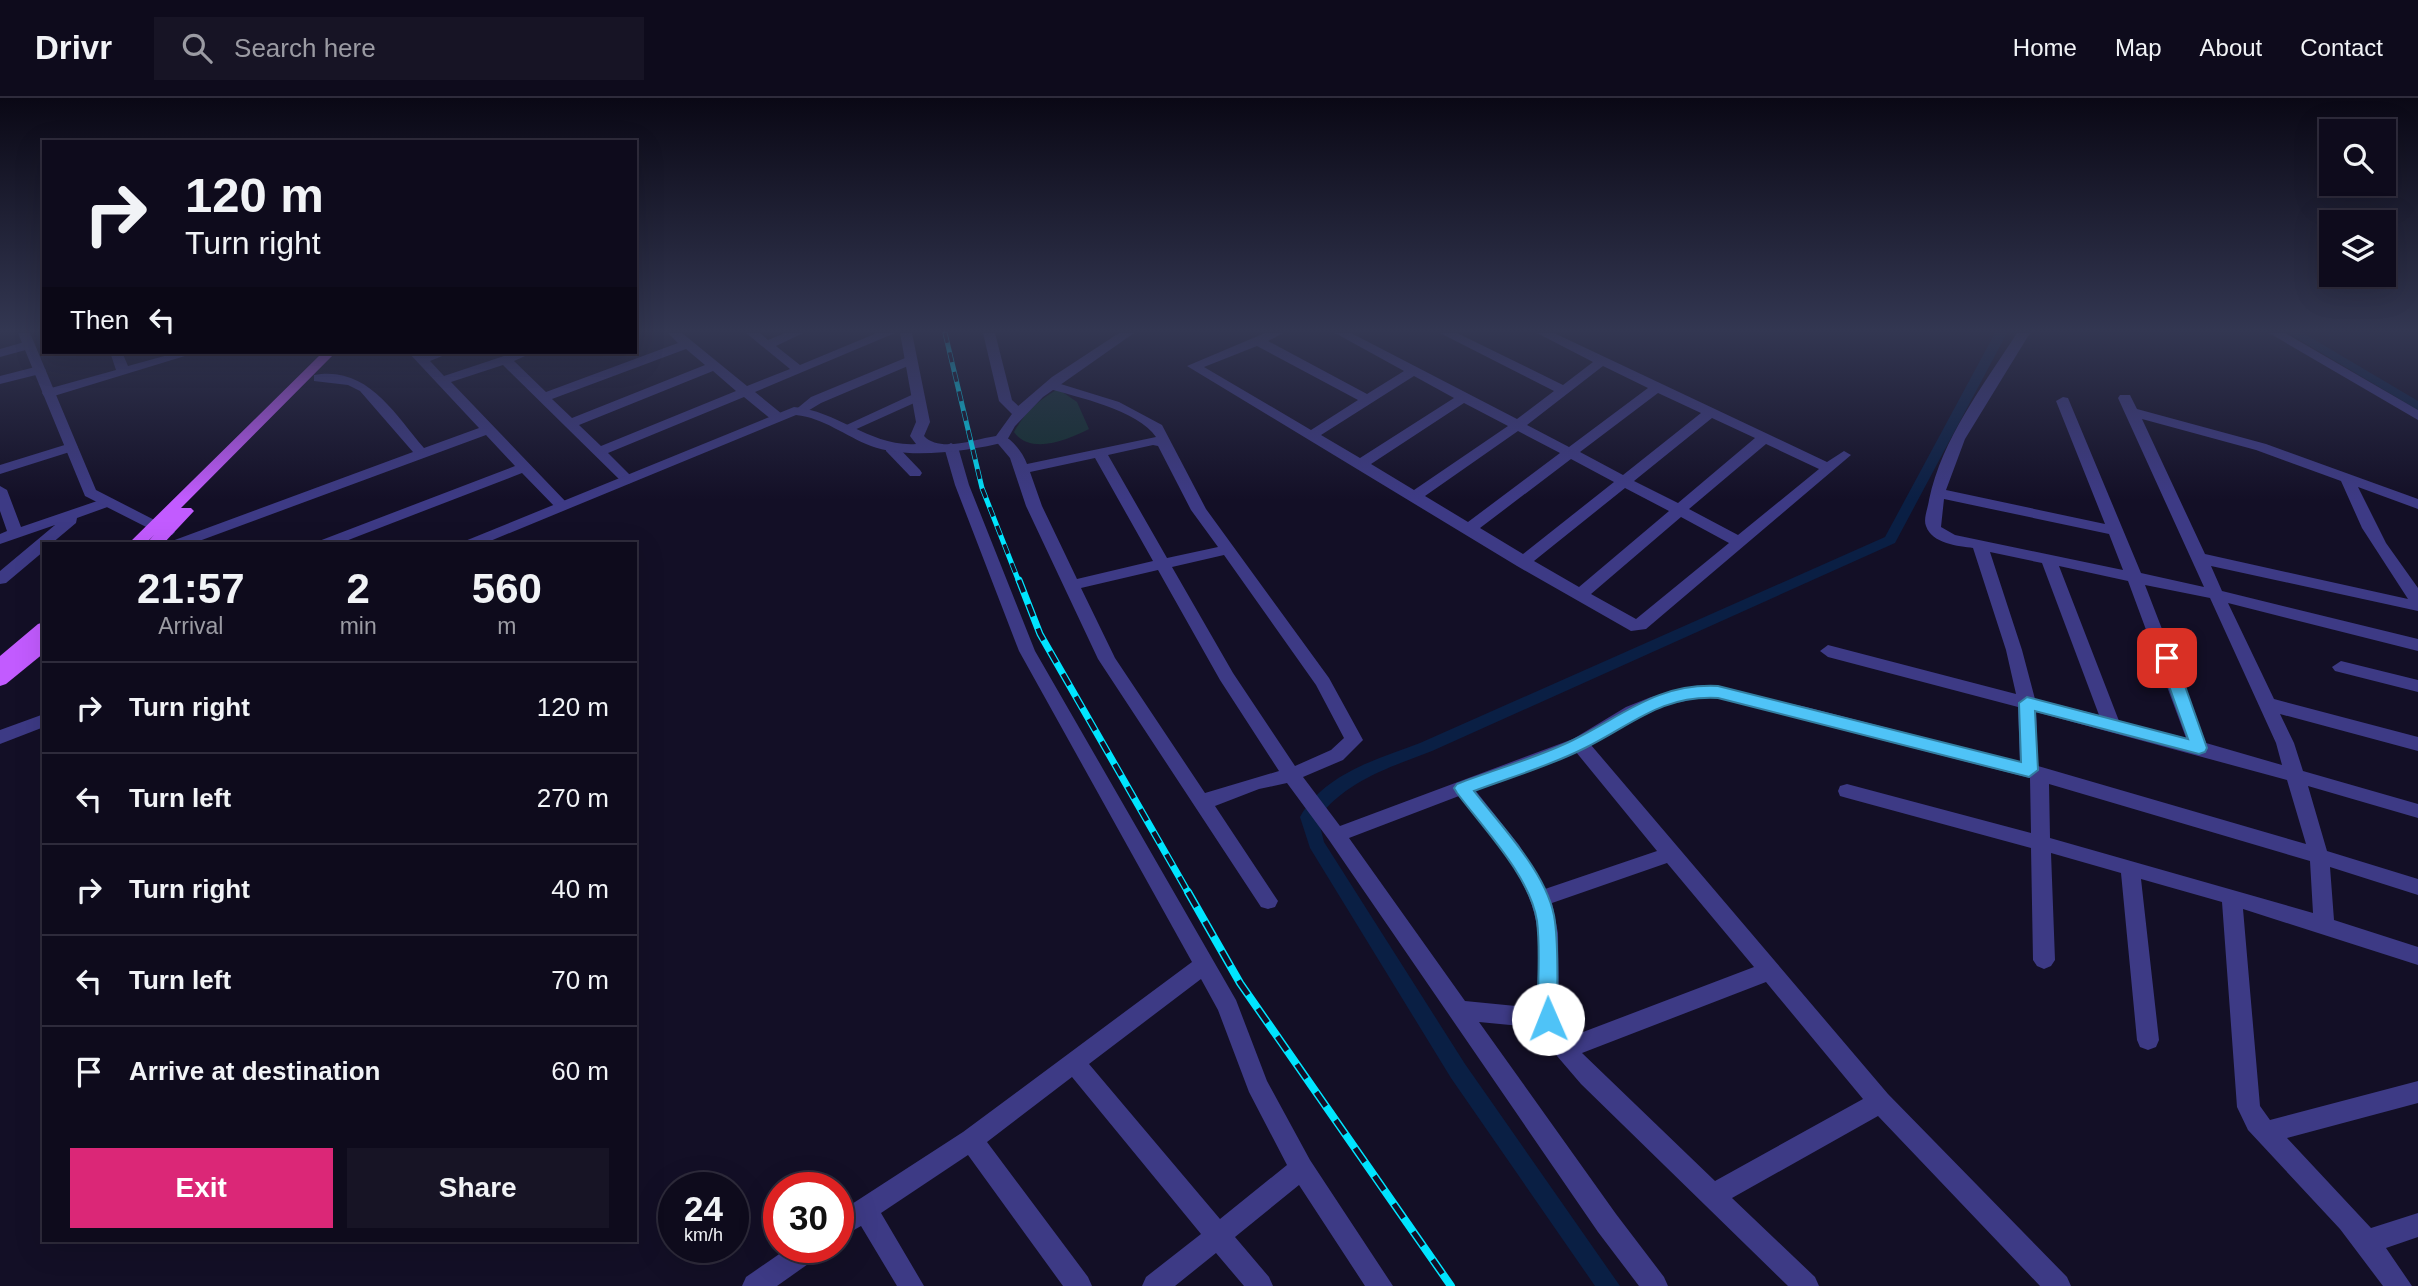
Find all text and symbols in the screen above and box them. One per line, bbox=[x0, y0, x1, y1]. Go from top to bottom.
search box bbox=[154, 17, 644, 80]
text: Drivr bbox=[35, 29, 112, 66]
icon: search bbox=[178, 29, 216, 67]
text: Search here bbox=[234, 33, 376, 63]
text: Home bbox=[2013, 34, 2077, 61]
text: Map bbox=[2115, 34, 2162, 61]
text: About bbox=[2200, 34, 2262, 61]
text: Contact bbox=[2300, 34, 2383, 61]
map controls bbox=[2319, 119, 2396, 287]
button: search bbox=[2319, 119, 2396, 196]
icon: right bbox=[70, 168, 161, 259]
text: 120 m bbox=[185, 168, 324, 222]
button: layers bbox=[2319, 210, 2396, 287]
text: Turn right bbox=[185, 225, 321, 261]
icon: left bbox=[143, 301, 181, 339]
text: Then bbox=[70, 305, 129, 335]
text: 21:57 bbox=[137, 565, 245, 612]
text: 2 bbox=[346, 565, 370, 612]
text: 560 bbox=[472, 565, 542, 612]
text: Arrival bbox=[158, 613, 223, 639]
text: min bbox=[340, 613, 377, 639]
text: m bbox=[497, 613, 516, 639]
pin bbox=[2137, 628, 2197, 688]
icon: arrive bbox=[2148, 639, 2186, 677]
icon: right bbox=[70, 689, 108, 727]
text: Turn right bbox=[129, 692, 250, 722]
text: 120 m bbox=[537, 692, 609, 722]
icon: left bbox=[70, 780, 108, 818]
text: Turn left bbox=[129, 783, 231, 813]
text: 270 m bbox=[537, 783, 609, 813]
icon: right bbox=[70, 871, 108, 909]
text: Turn right bbox=[129, 874, 250, 904]
text: 40 m bbox=[551, 874, 609, 904]
icon: left bbox=[70, 962, 108, 1000]
text: Turn left bbox=[129, 965, 231, 995]
text: 70 m bbox=[551, 965, 609, 995]
position arrow bbox=[1511, 982, 1585, 1056]
icon: arrive bbox=[70, 1053, 108, 1091]
text: Arrive at destination bbox=[129, 1056, 380, 1086]
text: 60 m bbox=[551, 1056, 609, 1086]
button: Exit bbox=[70, 1148, 333, 1228]
button: Share bbox=[347, 1148, 609, 1228]
speed limit sign: 30 bbox=[763, 1172, 854, 1263]
text: 24 bbox=[684, 1189, 723, 1228]
text: km/h bbox=[684, 1225, 723, 1245]

